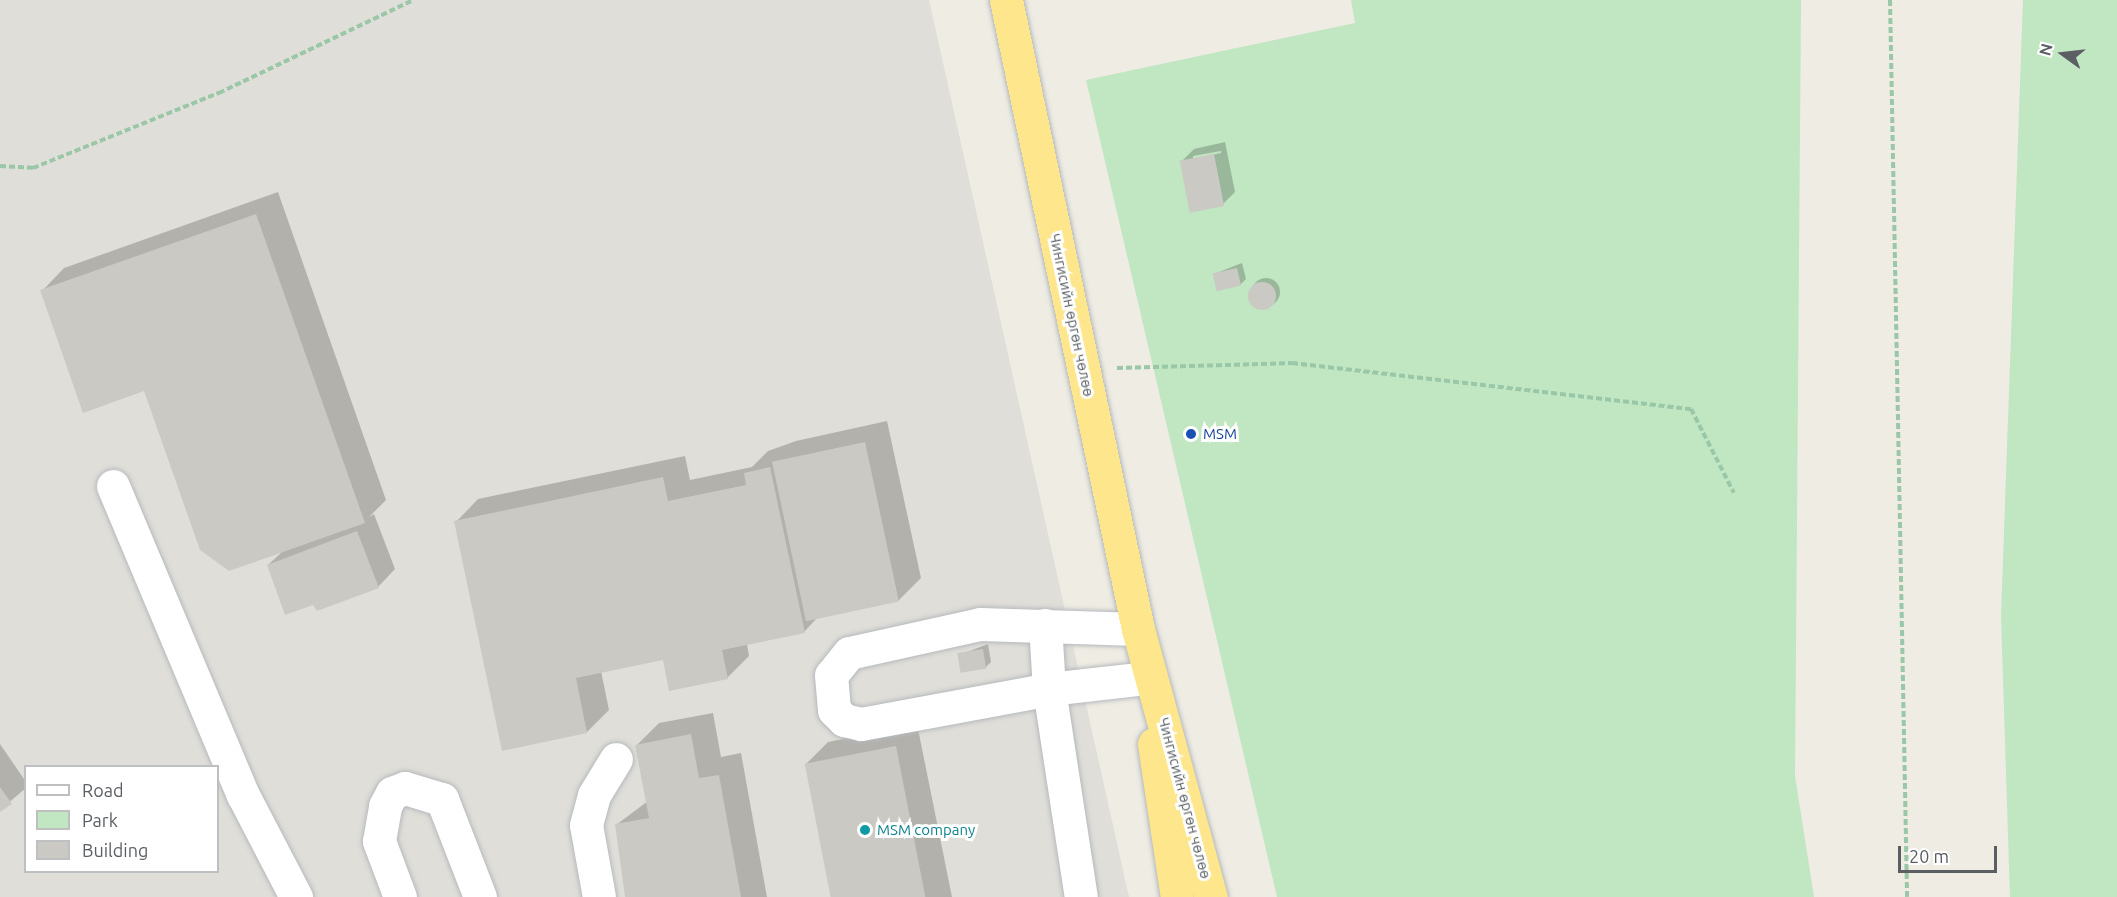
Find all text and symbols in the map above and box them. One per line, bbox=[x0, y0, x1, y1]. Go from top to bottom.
north arrow bbox=[2033, 24, 2093, 84]
text: N bbox=[2035, 41, 2056, 57]
street label: Чингисийн өргөн чөлөө bbox=[1046, 232, 1098, 398]
place label: MSM bbox=[1203, 425, 1237, 443]
marker: MSM bbox=[1184, 427, 1198, 441]
street label: Чингисийн өргөн чөлөө bbox=[1155, 715, 1215, 881]
legend bbox=[24, 765, 219, 873]
text: Road bbox=[82, 780, 124, 800]
text: Park bbox=[82, 810, 118, 830]
place label: MSM company bbox=[877, 821, 975, 839]
marker: MSM company bbox=[858, 823, 872, 837]
scale bar bbox=[1901, 834, 2000, 872]
text: Building bbox=[82, 840, 148, 860]
text: 20 m bbox=[1909, 846, 1949, 866]

